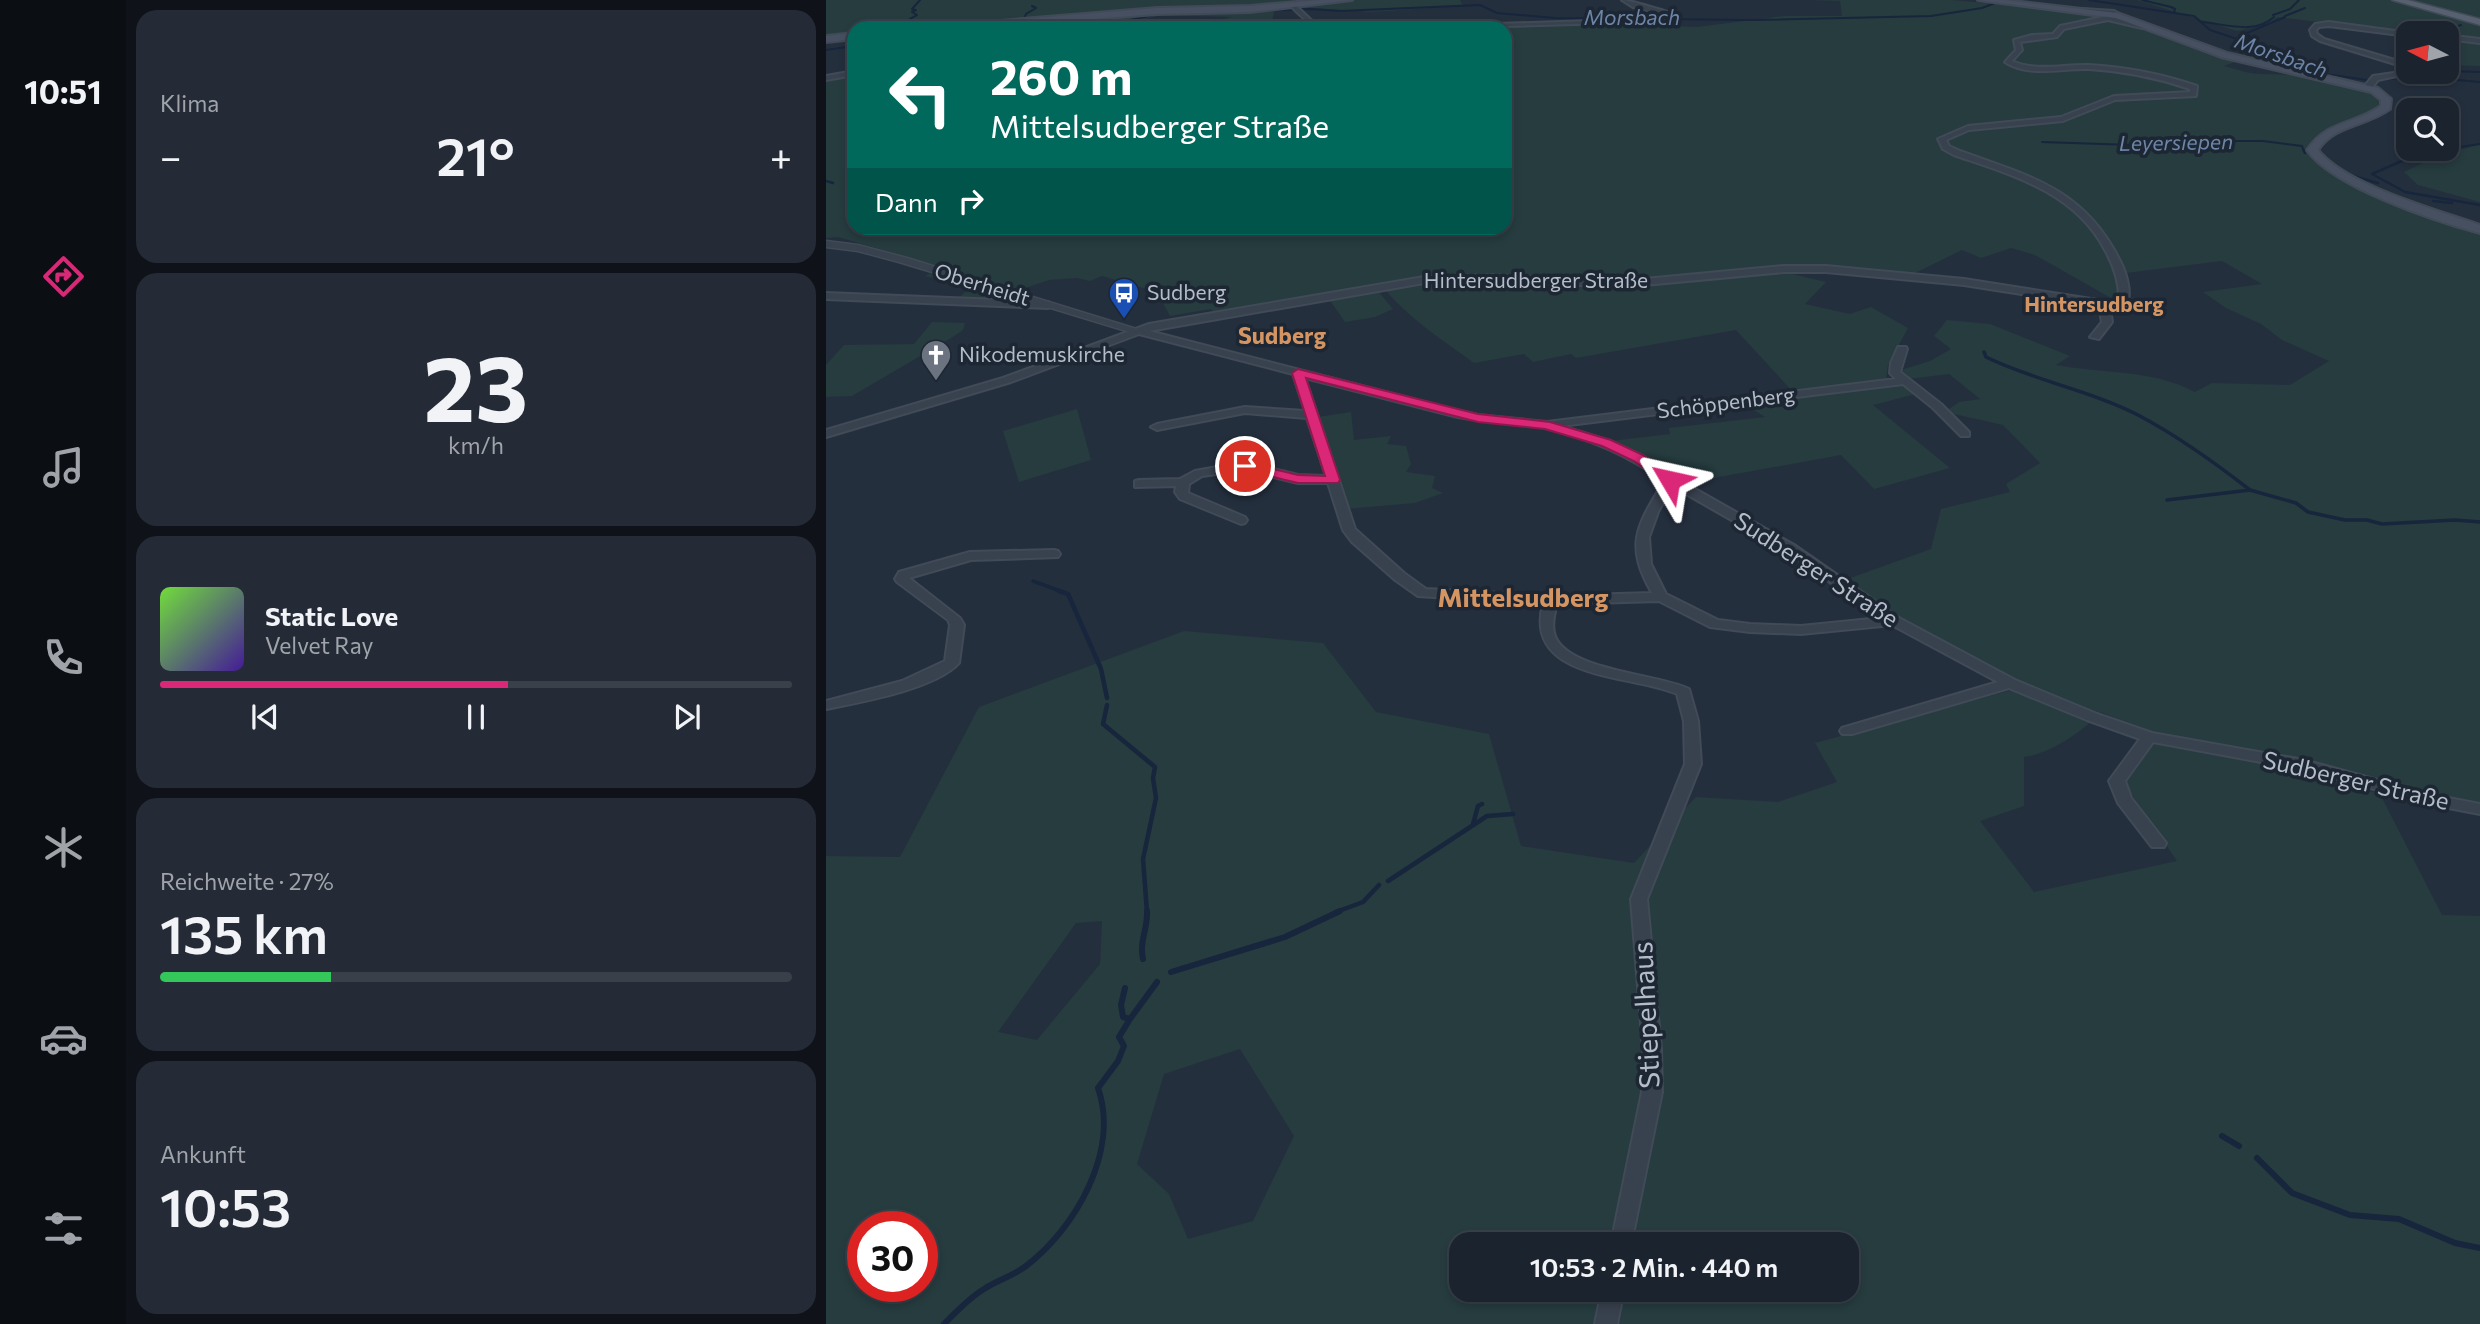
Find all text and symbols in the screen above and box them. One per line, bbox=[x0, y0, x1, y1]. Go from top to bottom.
water label: Morsbach bbox=[1584, 4, 1680, 29]
north arrow bbox=[2396, 21, 2459, 84]
map controls bbox=[2396, 21, 2459, 161]
water label: Morsbach bbox=[2232, 27, 2331, 82]
text: 260 m bbox=[990, 45, 1132, 105]
icon: left bbox=[875, 49, 966, 140]
text: 10:51 bbox=[24, 71, 102, 111]
text: Klima bbox=[160, 89, 219, 117]
button: search bbox=[2396, 98, 2459, 161]
text: Mittelsudberger Straße bbox=[990, 105, 1329, 145]
text: 21° bbox=[436, 123, 515, 187]
water label: Leyersiepen bbox=[2119, 128, 2233, 155]
text: − bbox=[160, 132, 182, 179]
text: + bbox=[770, 132, 792, 179]
icon: right bbox=[952, 182, 990, 220]
text: Dann bbox=[875, 186, 938, 217]
icon: directions bbox=[39, 252, 88, 301]
street label: Oberheidt bbox=[932, 257, 1033, 310]
street label: Hintersudberger Straße bbox=[1424, 267, 1648, 292]
bus stop icon: Sudberg bbox=[1107, 276, 1141, 320]
place label: Sudberg bbox=[1147, 279, 1226, 304]
district label: Hintersudberg bbox=[2024, 291, 2164, 316]
district label: Sudberg bbox=[1238, 321, 1326, 349]
text: 23 bbox=[424, 329, 528, 441]
church icon: Nikodemuskirche bbox=[919, 338, 953, 382]
place label: Nikodemuskirche bbox=[959, 341, 1125, 366]
street label: Schöppenberg bbox=[1656, 381, 1796, 422]
text: km/h bbox=[448, 431, 504, 459]
pin bbox=[1215, 436, 1275, 496]
icon: music bbox=[39, 443, 88, 492]
position arrow bbox=[1633, 443, 1707, 517]
icon: arrive bbox=[1226, 447, 1264, 485]
street label: Sudberger Straße bbox=[1729, 505, 1904, 633]
district label: Mittelsudberg bbox=[1437, 581, 1609, 612]
text: Static Love bbox=[265, 600, 398, 631]
text: Velvet Ray bbox=[265, 631, 373, 659]
icon: phone bbox=[39, 633, 88, 682]
icon: previous bbox=[246, 698, 284, 736]
icon: pause bbox=[457, 698, 495, 736]
icon: next bbox=[668, 698, 706, 736]
street label: Sudberger Straße bbox=[2260, 744, 2452, 815]
icon: climate bbox=[39, 823, 88, 872]
text: Reichweite · 27% bbox=[160, 867, 334, 895]
text: 135 km bbox=[160, 901, 328, 965]
street label: Stiepelhaus bbox=[1624, 941, 1666, 1089]
icon: car bbox=[39, 1014, 88, 1063]
text: Ankunft bbox=[160, 1140, 246, 1168]
text: 10:53 bbox=[160, 1174, 291, 1238]
icon: filters bbox=[39, 1204, 88, 1253]
speed limit sign: 30 bbox=[847, 1211, 938, 1302]
text: 10:53 · 2 Min. · 440 m bbox=[1530, 1251, 1778, 1282]

